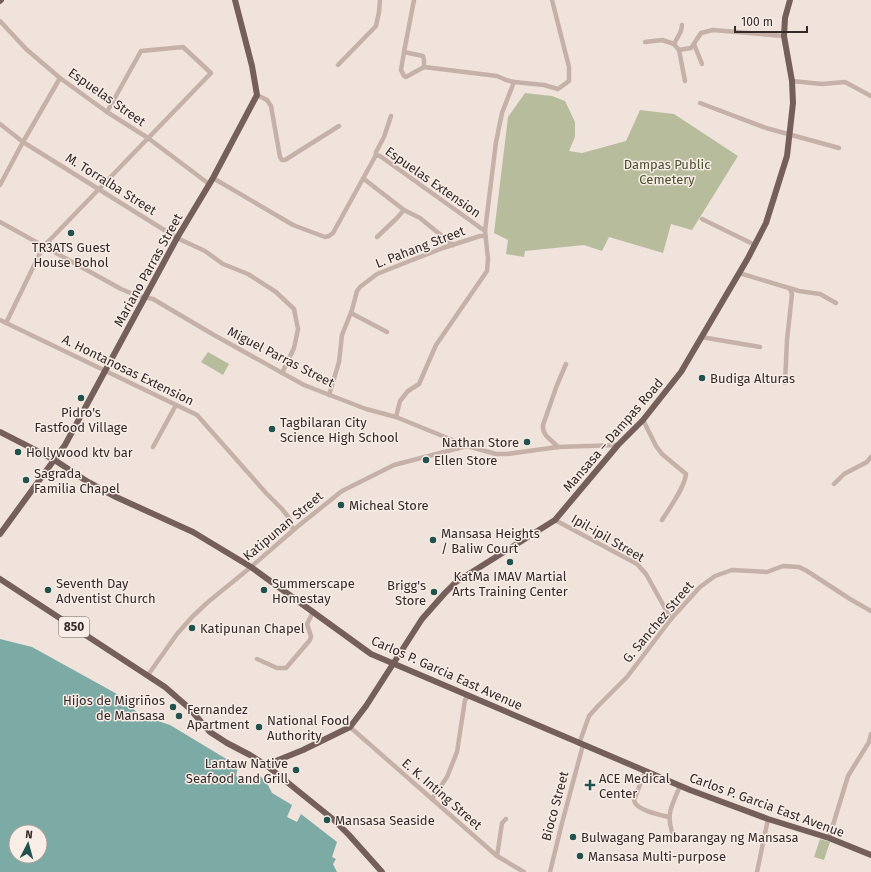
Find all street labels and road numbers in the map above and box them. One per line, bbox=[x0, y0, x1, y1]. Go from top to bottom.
street label: Espuelas Street bbox=[66, 65, 149, 129]
street label: Espuelas Extension bbox=[382, 143, 484, 221]
street label: M. Torralba Street bbox=[63, 150, 159, 218]
street label: Mariano Parras Street bbox=[111, 211, 185, 329]
street label: L. Pahang Street bbox=[373, 223, 467, 271]
street label: Miguel Parras Street bbox=[225, 324, 337, 390]
street label: A. Hontanosas Extension bbox=[60, 332, 196, 408]
street label: Mansasa – Dampas Road bbox=[560, 375, 666, 495]
street label: Katipunan Street bbox=[240, 488, 326, 564]
street label: Ipil-ipil Street bbox=[569, 511, 647, 565]
street label: G. Sanchez Street bbox=[620, 578, 697, 666]
road number: 850 bbox=[59, 617, 89, 637]
street label: Carlos P. Garcia East Avenue bbox=[369, 633, 525, 713]
street label: E. K. Inting Street bbox=[399, 755, 485, 833]
street label: Bioco Street bbox=[539, 769, 572, 842]
street label: Carlos P. Garcia East Avenue bbox=[687, 770, 847, 840]

